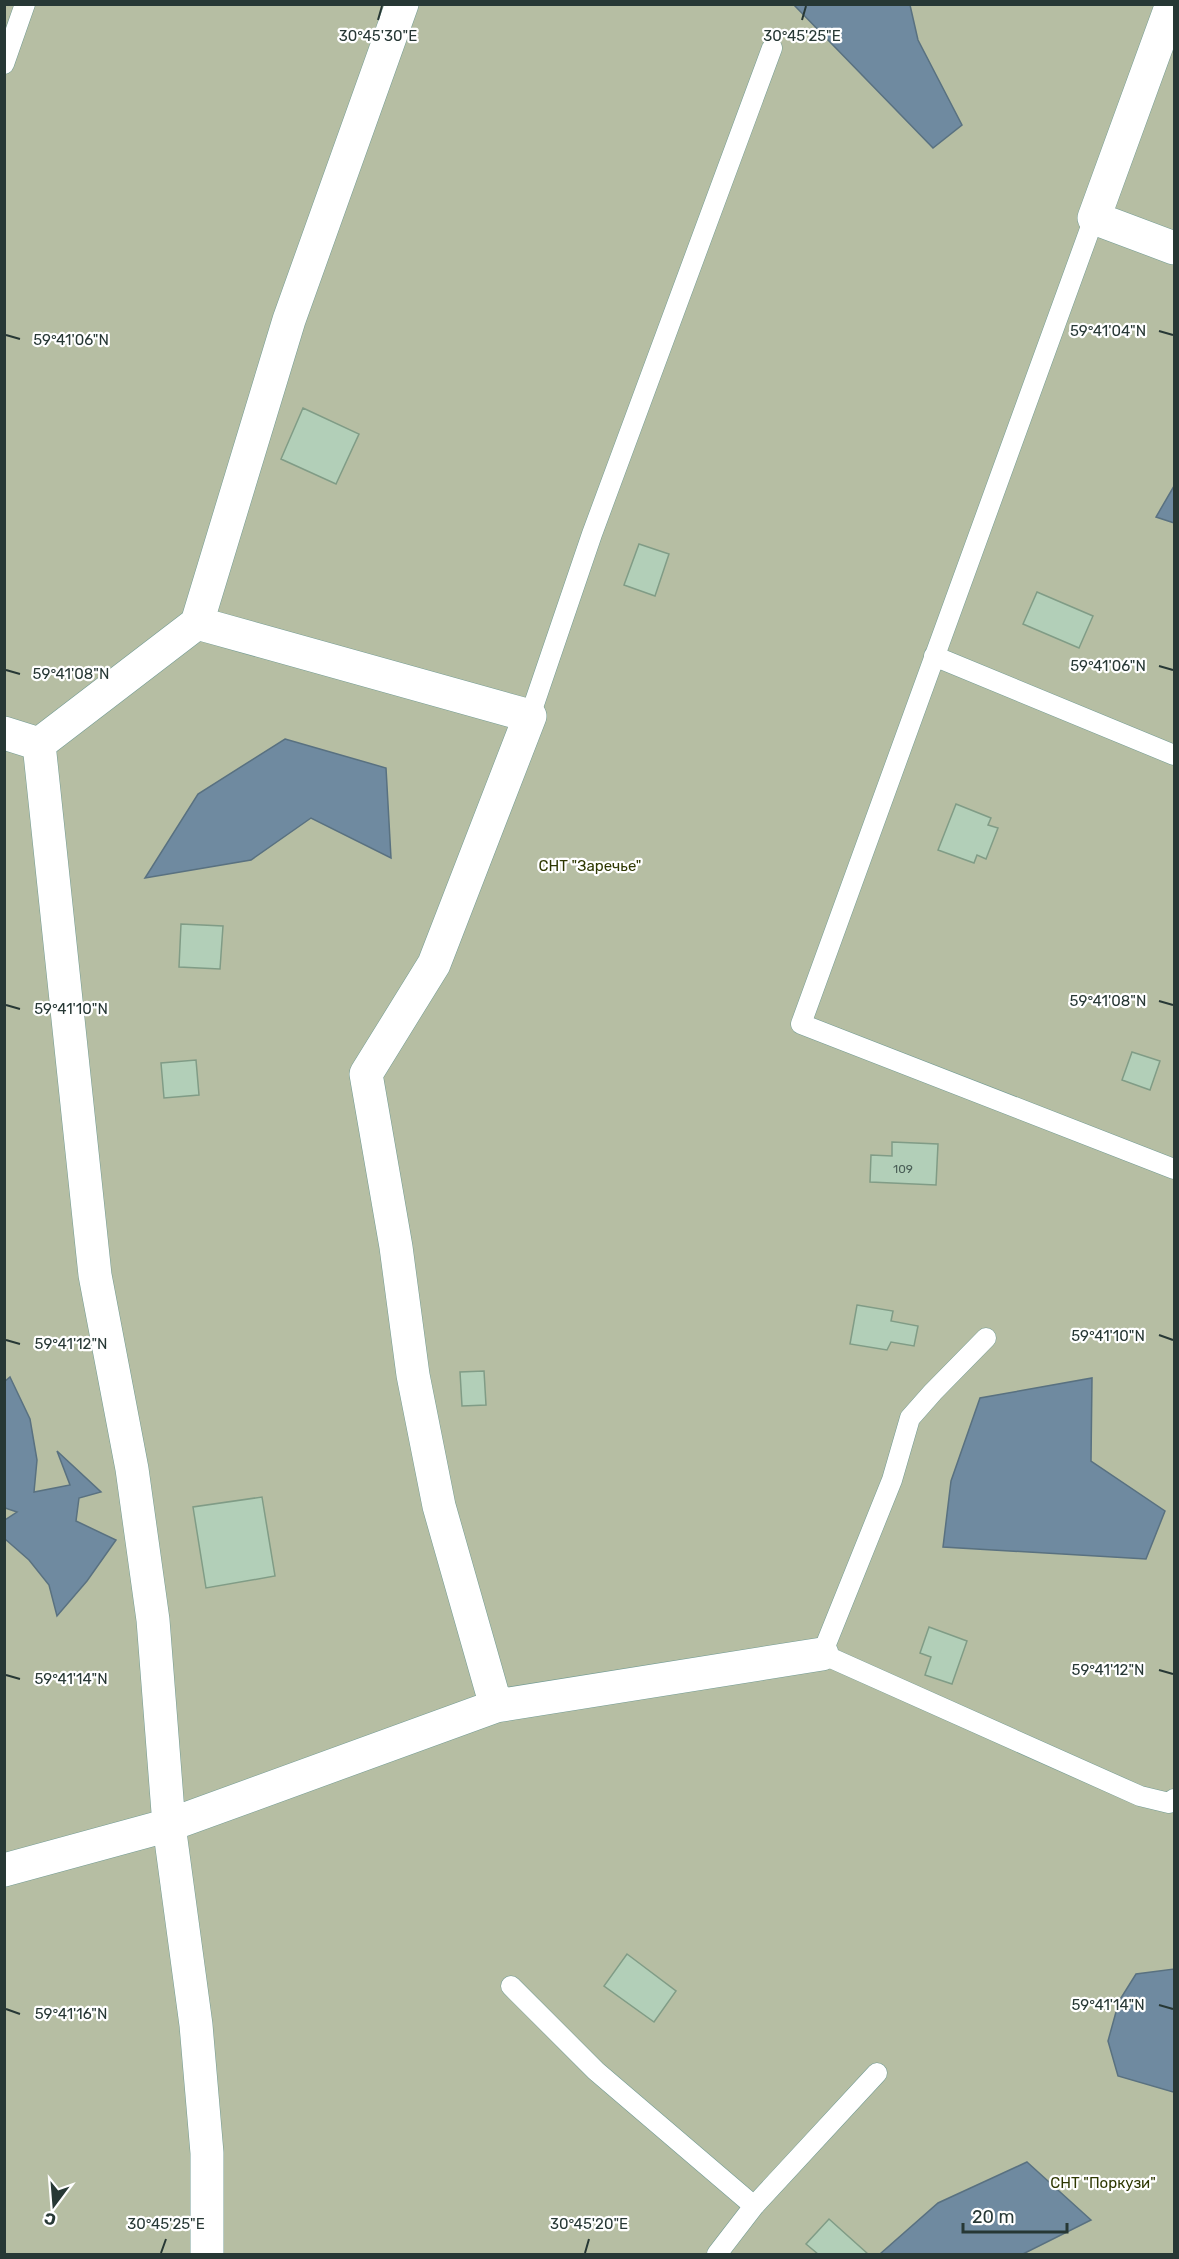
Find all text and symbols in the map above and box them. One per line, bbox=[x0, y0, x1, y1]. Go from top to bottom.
text: 30°45'30"E bbox=[339, 27, 417, 45]
text: 30°45'25"E bbox=[763, 27, 841, 45]
text: 59°41'04"N bbox=[1070, 322, 1146, 340]
text: 59°41'06"N bbox=[33, 331, 109, 349]
text: 59°41'06"N bbox=[1070, 657, 1146, 675]
text: 59°41'08"N bbox=[33, 665, 109, 683]
park label: СНТ "Заречье" bbox=[539, 857, 641, 875]
text: 59°41'08"N bbox=[1070, 992, 1146, 1010]
text: 59°41'10"N bbox=[34, 1000, 108, 1018]
house number: 109 bbox=[893, 1162, 913, 1176]
text: 59°41'10"N bbox=[1071, 1327, 1145, 1345]
text: 59°41'12"N bbox=[35, 1335, 107, 1353]
text: 59°41'12"N bbox=[1072, 1661, 1144, 1679]
text: 59°41'14"N bbox=[34, 1670, 108, 1688]
text: 59°41'14"N bbox=[1071, 1996, 1145, 2014]
text: 59°41'16"N bbox=[35, 2005, 107, 2023]
park label: СНТ "Поркузи" bbox=[1050, 2174, 1156, 2192]
north arrow bbox=[24, 2175, 84, 2235]
scale bar bbox=[963, 2196, 1066, 2234]
text: 20 m bbox=[972, 2206, 1014, 2228]
text: С bbox=[42, 2208, 58, 2230]
text: 30°45'25"E bbox=[127, 2215, 205, 2233]
text: 30°45'20"E bbox=[550, 2215, 628, 2233]

